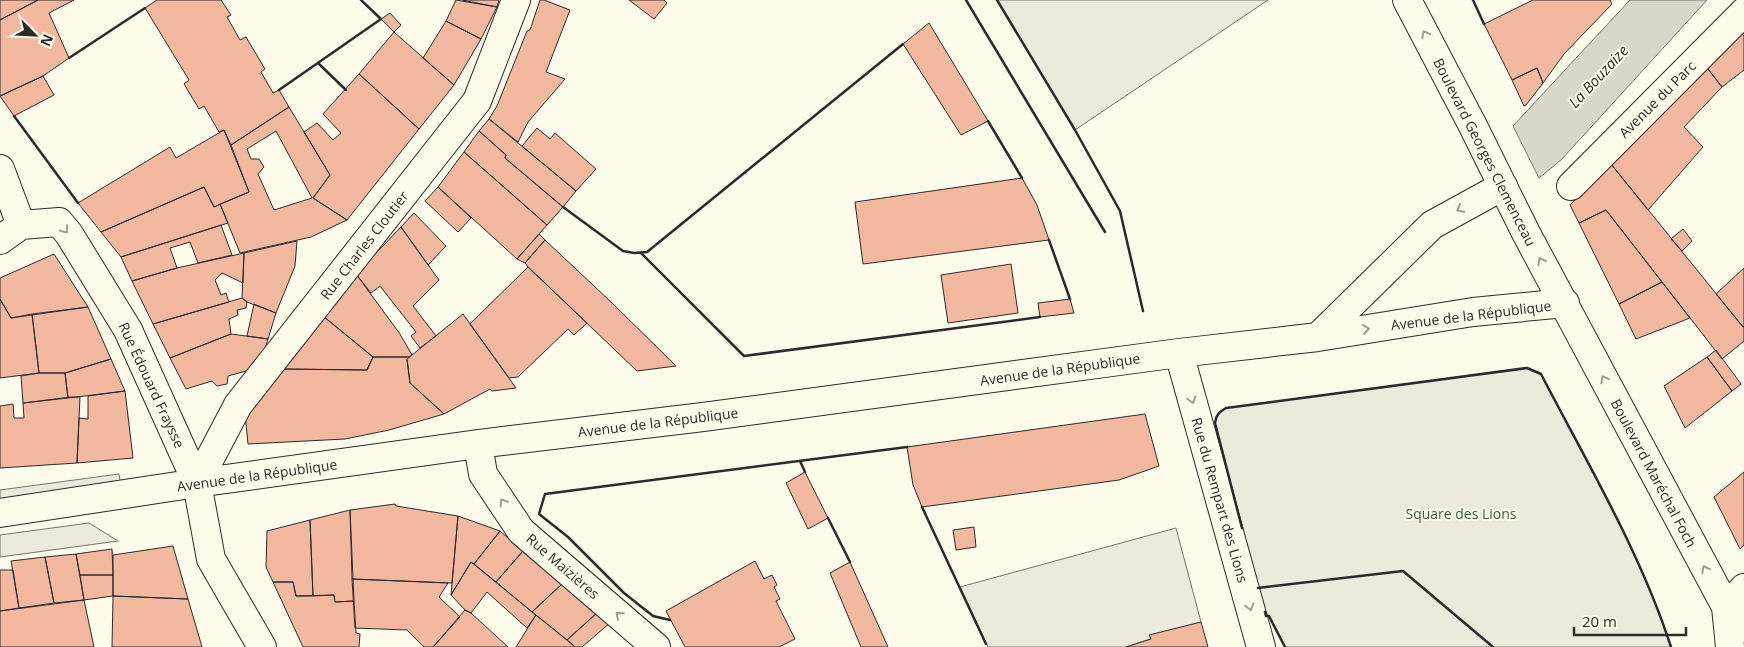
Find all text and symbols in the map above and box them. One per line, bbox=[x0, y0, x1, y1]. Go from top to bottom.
north arrow bbox=[10, 10, 60, 60]
one-way arrow bbox=[1421, 30, 1431, 39]
text: N bbox=[36, 31, 58, 50]
water label: La Bouzaize bbox=[1564, 40, 1633, 112]
street label: Boulevard Georges Clemenceau bbox=[1429, 55, 1541, 249]
street label: Avenue du Parc bbox=[1614, 56, 1700, 142]
street label: Rue Charles Cloutier bbox=[316, 187, 413, 303]
one-way arrow bbox=[1457, 203, 1466, 213]
one-way arrow bbox=[60, 224, 68, 233]
one-way arrow bbox=[1537, 257, 1547, 266]
street label: Avenue de la République bbox=[1390, 296, 1553, 334]
street label: Rue Édouard Fraysse bbox=[114, 319, 190, 451]
one-way arrow bbox=[1362, 324, 1370, 335]
street label: Avenue de la République bbox=[979, 348, 1142, 390]
one-way arrow bbox=[1600, 375, 1610, 384]
one-way arrow bbox=[1186, 395, 1197, 404]
street label: Boulevard Maréchal Foch bbox=[1607, 396, 1701, 550]
street label: Avenue de la République bbox=[577, 403, 740, 441]
street label: Rue du Rempart des Lions bbox=[1187, 415, 1253, 585]
street label: Avenue de la République bbox=[176, 454, 339, 496]
one-way arrow bbox=[500, 499, 509, 508]
park label: Square des Lions bbox=[1405, 504, 1517, 523]
street label: Rue Maizières bbox=[522, 529, 604, 603]
one-way arrow bbox=[1702, 565, 1712, 574]
one-way arrow bbox=[1244, 602, 1255, 611]
scale bar bbox=[1574, 604, 1686, 636]
text: 20 m bbox=[1582, 611, 1617, 631]
one-way arrow bbox=[615, 612, 624, 621]

